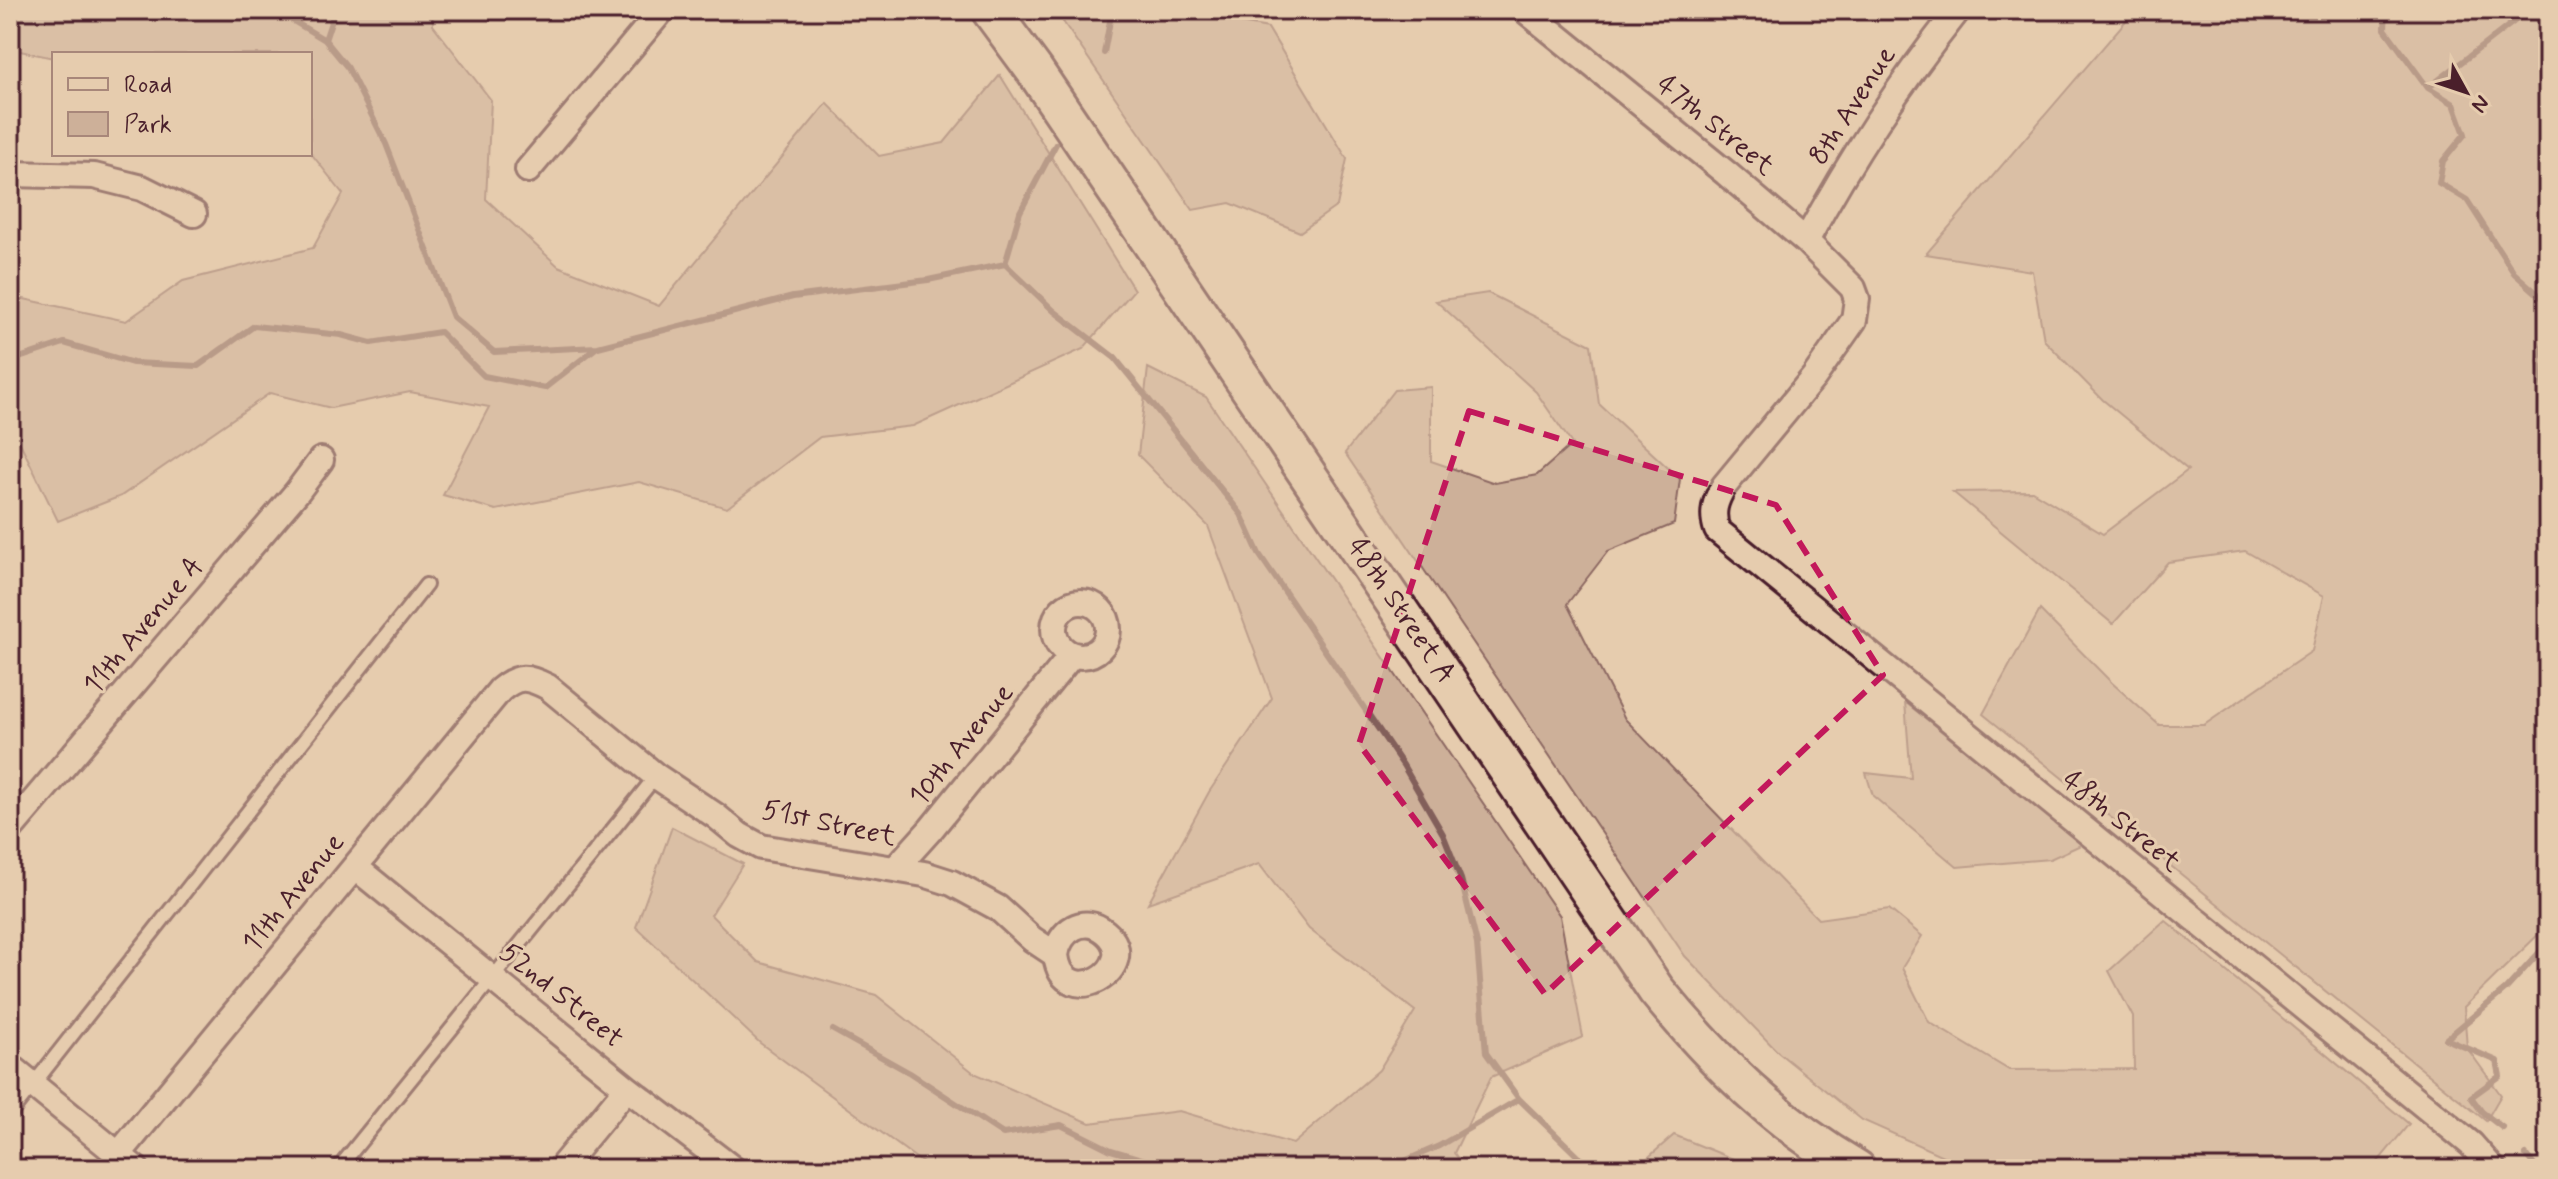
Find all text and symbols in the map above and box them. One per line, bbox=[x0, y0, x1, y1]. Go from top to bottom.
street label: 8th Avenue bbox=[1801, 39, 1905, 173]
legend bbox=[52, 52, 312, 156]
north arrow bbox=[2426, 52, 2506, 132]
street label: 47th Street bbox=[1648, 67, 1782, 185]
text: Road bbox=[124, 70, 172, 101]
text: N bbox=[2464, 89, 2495, 118]
text: Park bbox=[124, 110, 172, 141]
street label: 48th Street A bbox=[1338, 531, 1464, 691]
street label: 11th Avenue A bbox=[76, 549, 212, 703]
street label: 10th Avenue bbox=[901, 676, 1023, 814]
street label: 48th Street bbox=[2054, 763, 2189, 882]
street label: 51st Street bbox=[759, 792, 900, 856]
street label: 11th Avenue bbox=[234, 826, 354, 960]
street label: 52nd Street bbox=[491, 935, 631, 1057]

